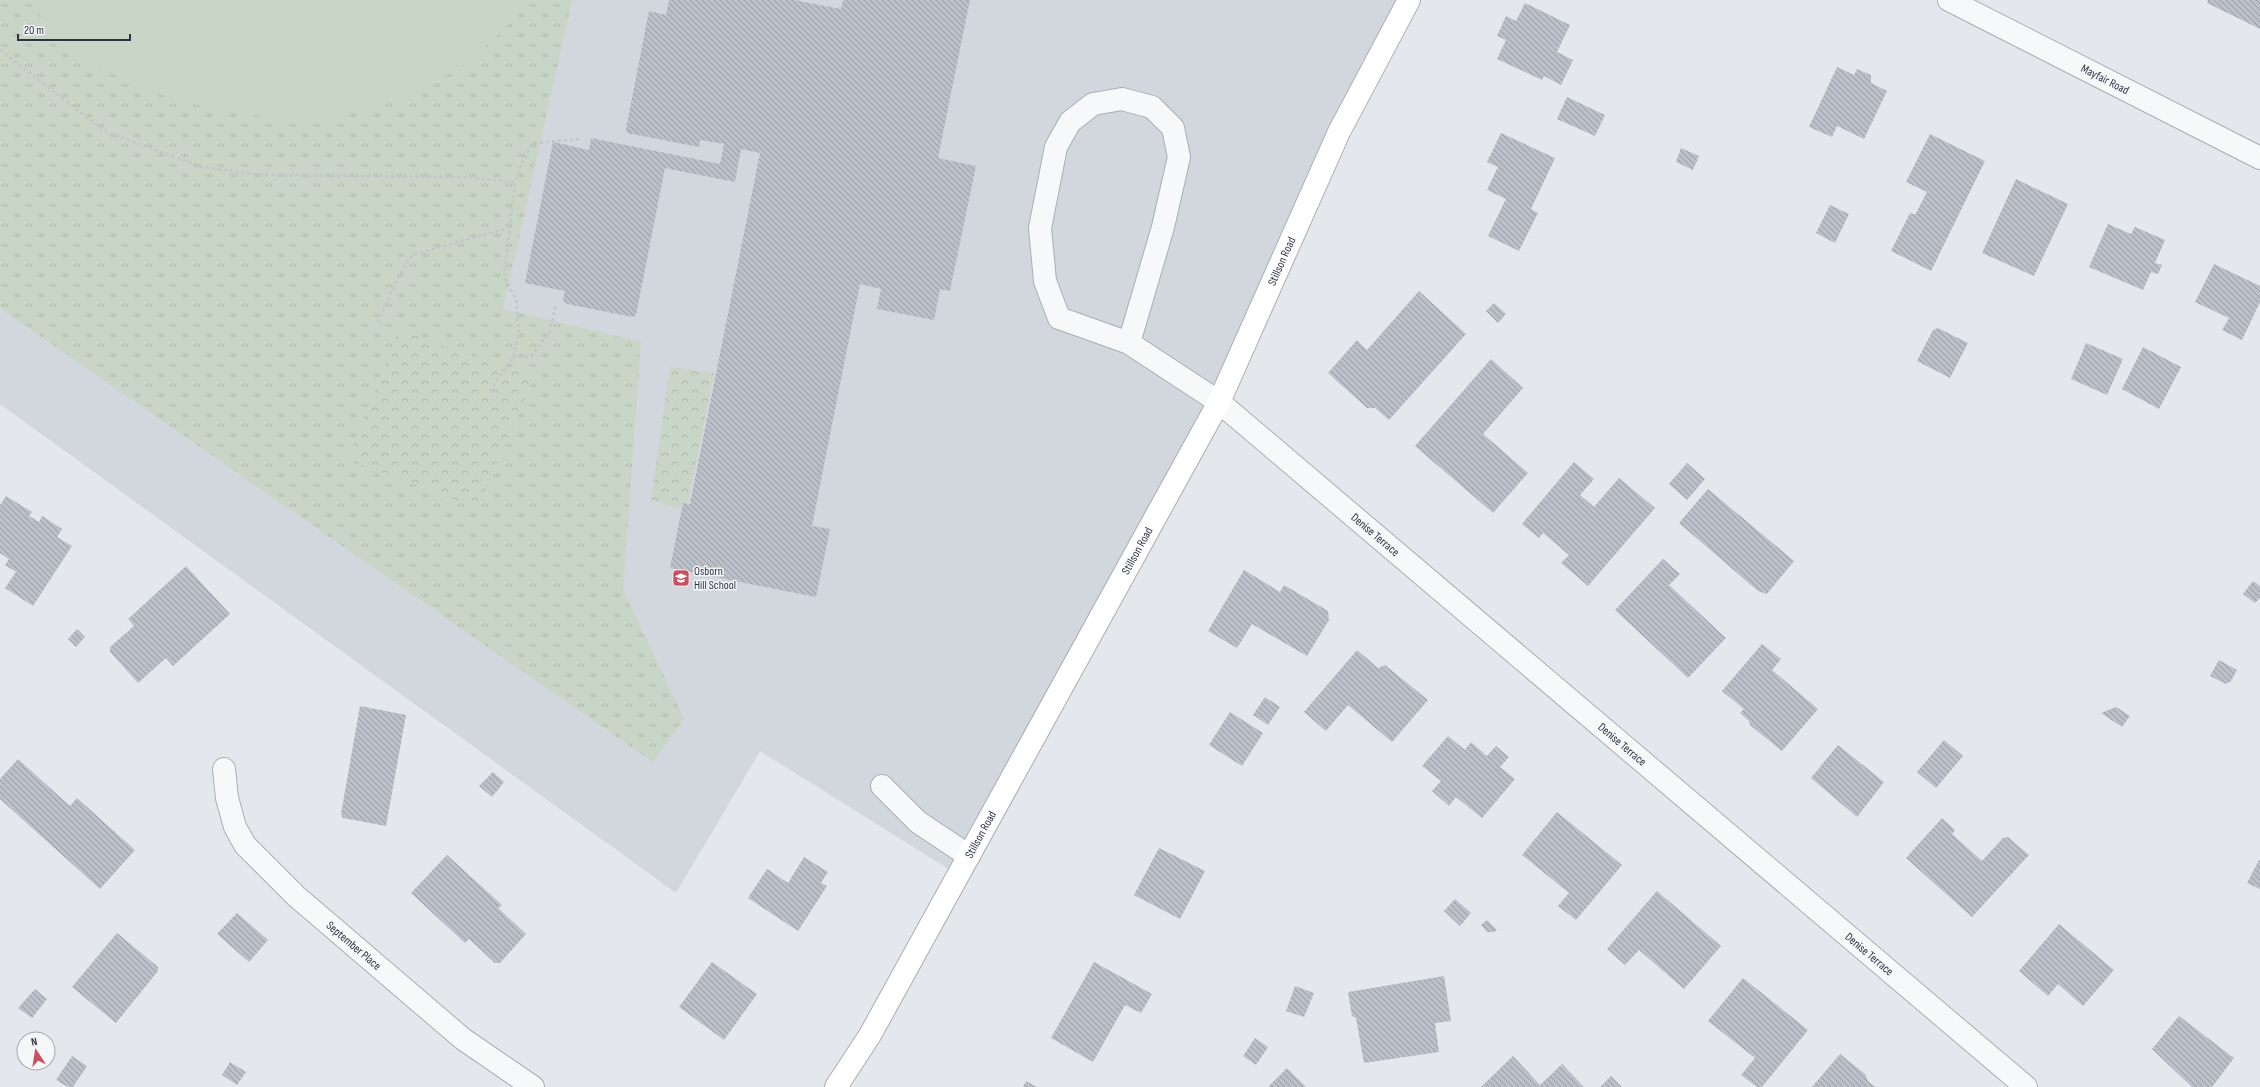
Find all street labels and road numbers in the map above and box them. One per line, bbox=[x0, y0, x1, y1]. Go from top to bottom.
street label: Mayfair Road bbox=[2078, 61, 2131, 98]
street label: Stillson Road bbox=[1265, 235, 1299, 288]
street label: Denise Terrace bbox=[1348, 510, 1402, 560]
street label: Stillson Road bbox=[1118, 525, 1156, 577]
street label: Denise Terrace bbox=[1595, 720, 1649, 770]
street label: Stillson Road bbox=[962, 808, 1000, 861]
street label: September Place bbox=[323, 918, 384, 974]
street label: Denise Terrace bbox=[1842, 930, 1896, 979]

